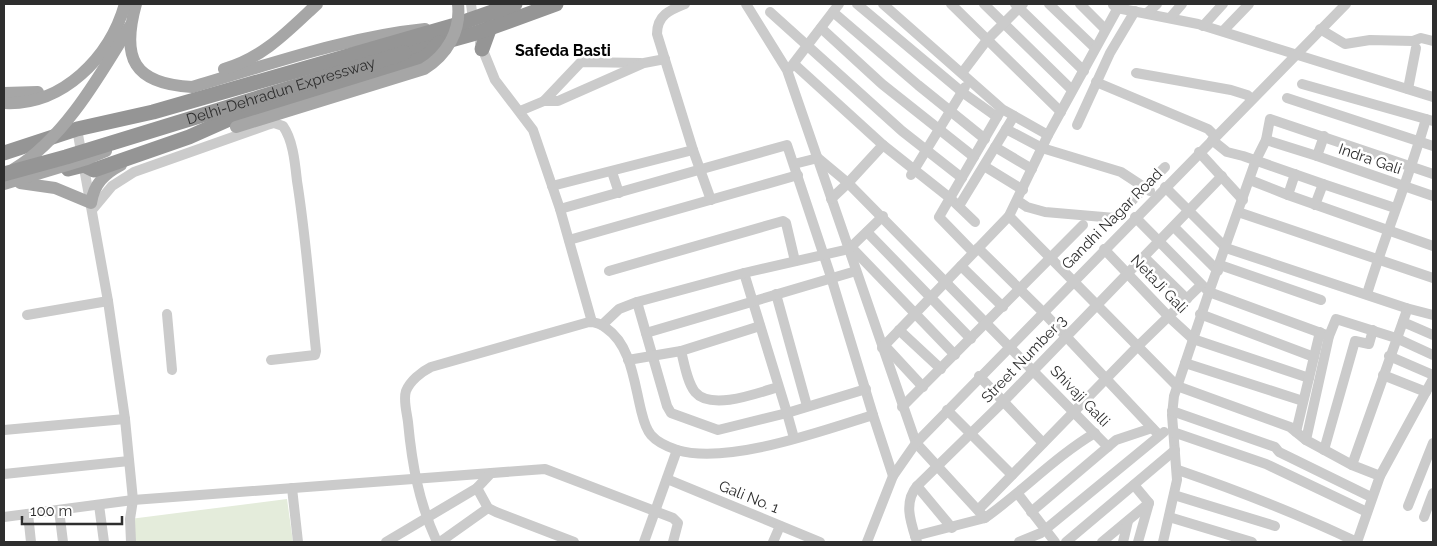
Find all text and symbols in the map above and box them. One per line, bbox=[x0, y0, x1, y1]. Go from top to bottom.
district label: Safeda Basti bbox=[515, 41, 611, 60]
street label: Delhi-Dehradun Expressway bbox=[184, 53, 377, 128]
street label: Indra Gali bbox=[1336, 140, 1404, 178]
street label: Gandhi Nagar Road bbox=[1058, 165, 1166, 273]
street label: NetaJi Gali bbox=[1127, 251, 1191, 317]
street label: Street Number 3 bbox=[978, 312, 1070, 406]
street label: Shivaji Galli bbox=[1046, 362, 1114, 430]
street label: Gali No. 1 bbox=[716, 477, 782, 517]
scale bar bbox=[22, 494, 122, 526]
text: 100 m bbox=[30, 502, 72, 520]

